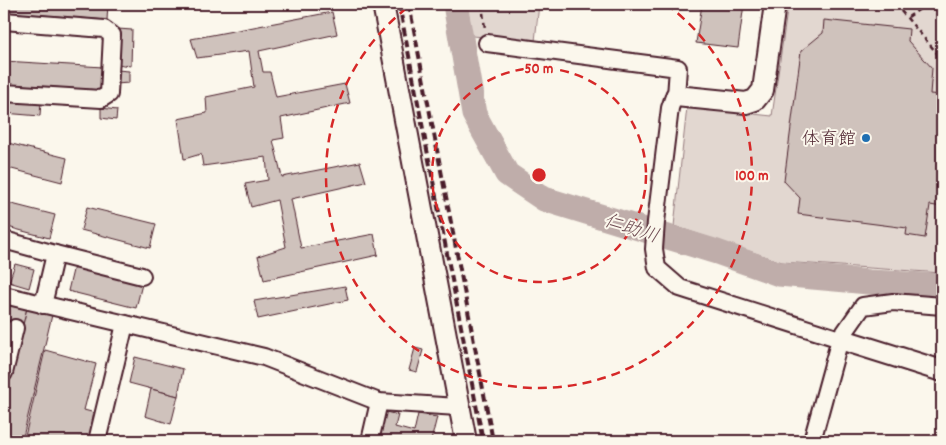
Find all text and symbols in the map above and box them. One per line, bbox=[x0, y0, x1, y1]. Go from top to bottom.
text: 50 m bbox=[525, 59, 553, 81]
place label: 体育館 bbox=[802, 128, 856, 153]
marker: 体育館 bbox=[860, 132, 872, 144]
centre of rings bbox=[530, 166, 548, 184]
text: 100 m bbox=[735, 166, 769, 188]
water label: 仁助川 bbox=[600, 209, 662, 252]

